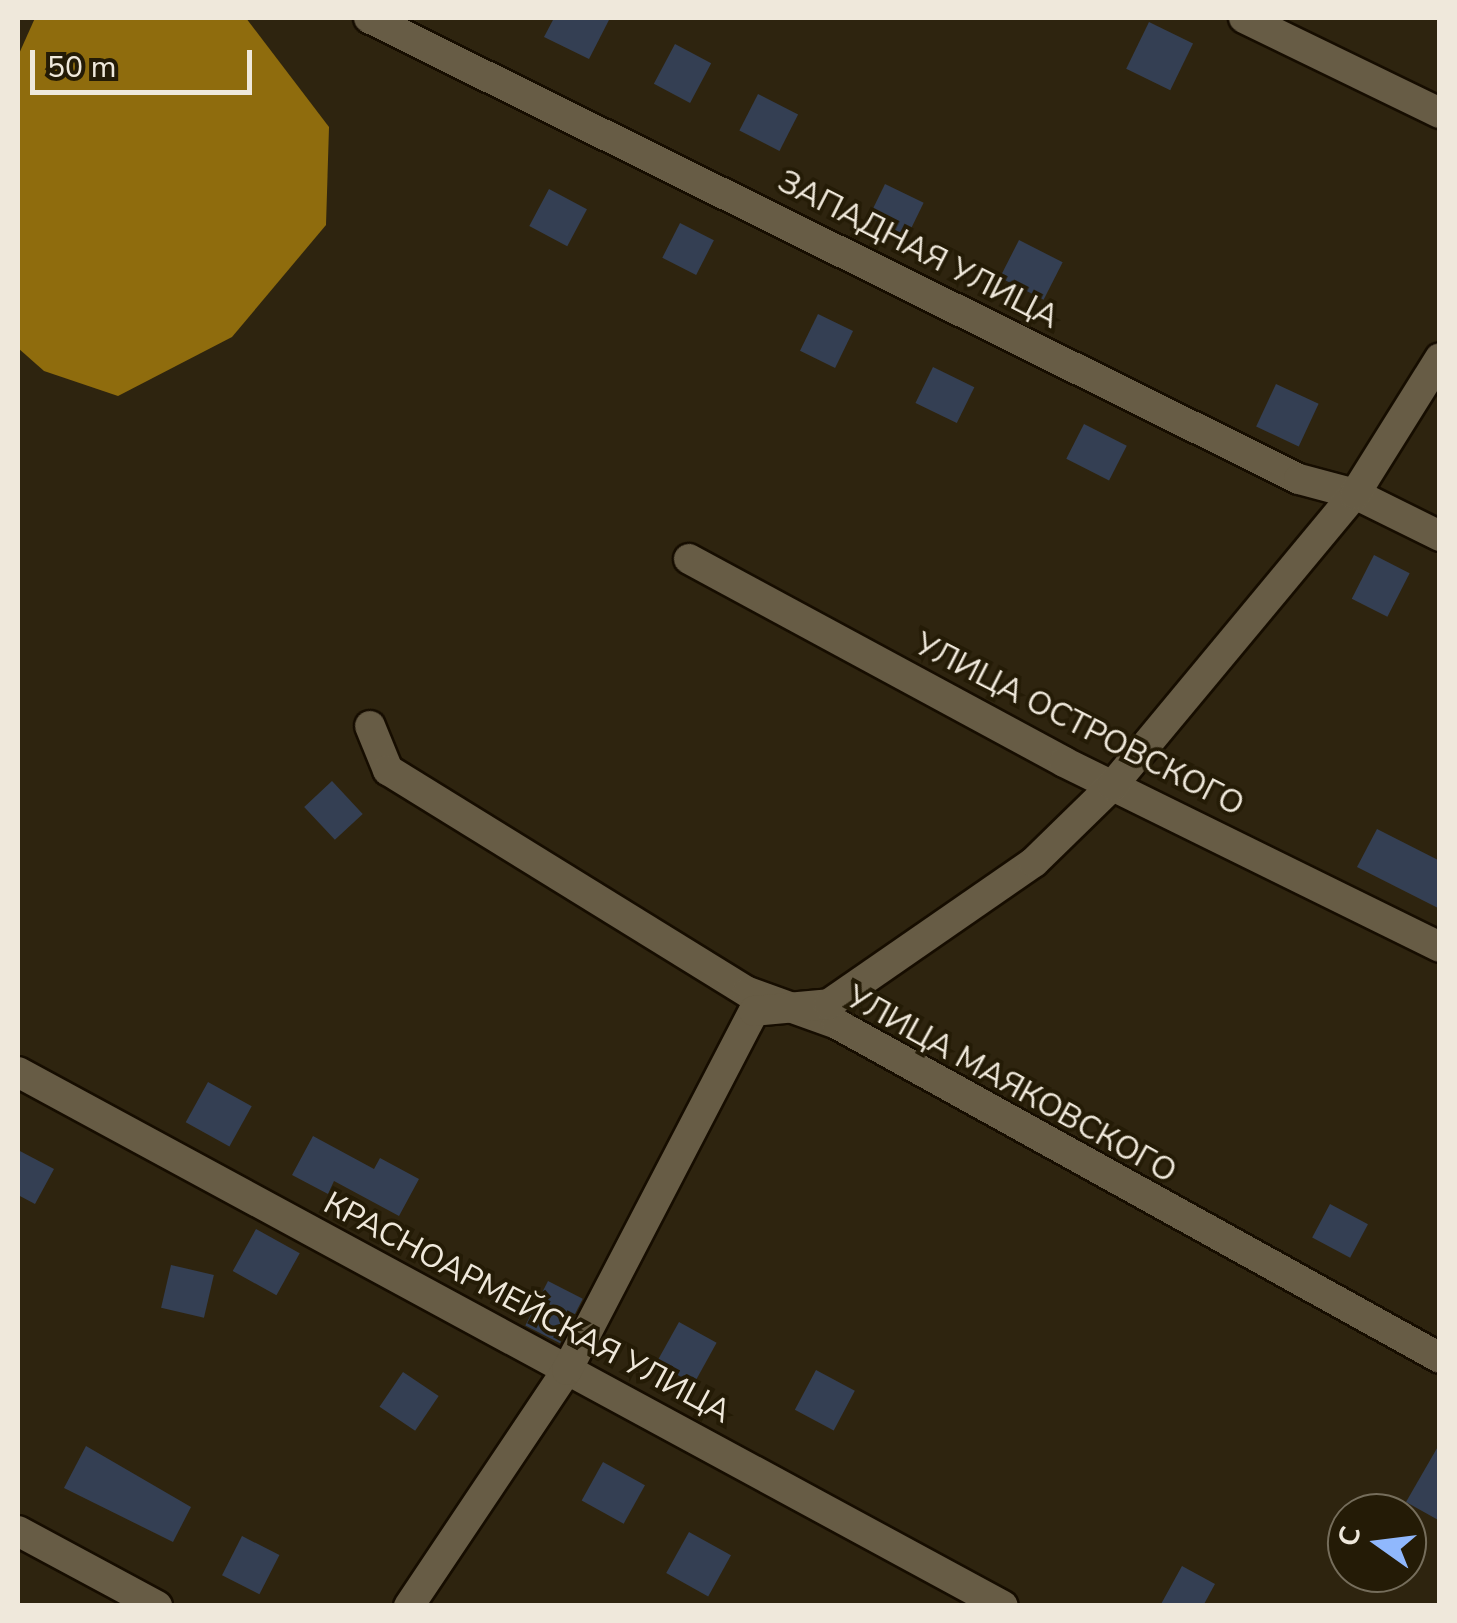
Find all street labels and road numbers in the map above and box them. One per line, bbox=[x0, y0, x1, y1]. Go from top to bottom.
street label: ЗАПАДНАЯ УЛИЦА bbox=[771, 163, 1065, 337]
street label: УЛИЦА ОСТРОВСКОГО bbox=[908, 625, 1250, 825]
street label: УЛИЦА МАЯКОВСКОГО bbox=[839, 978, 1183, 1192]
street label: КРАСНОАРМЕЙСКАЯ УЛИЦА bbox=[317, 1184, 737, 1432]

